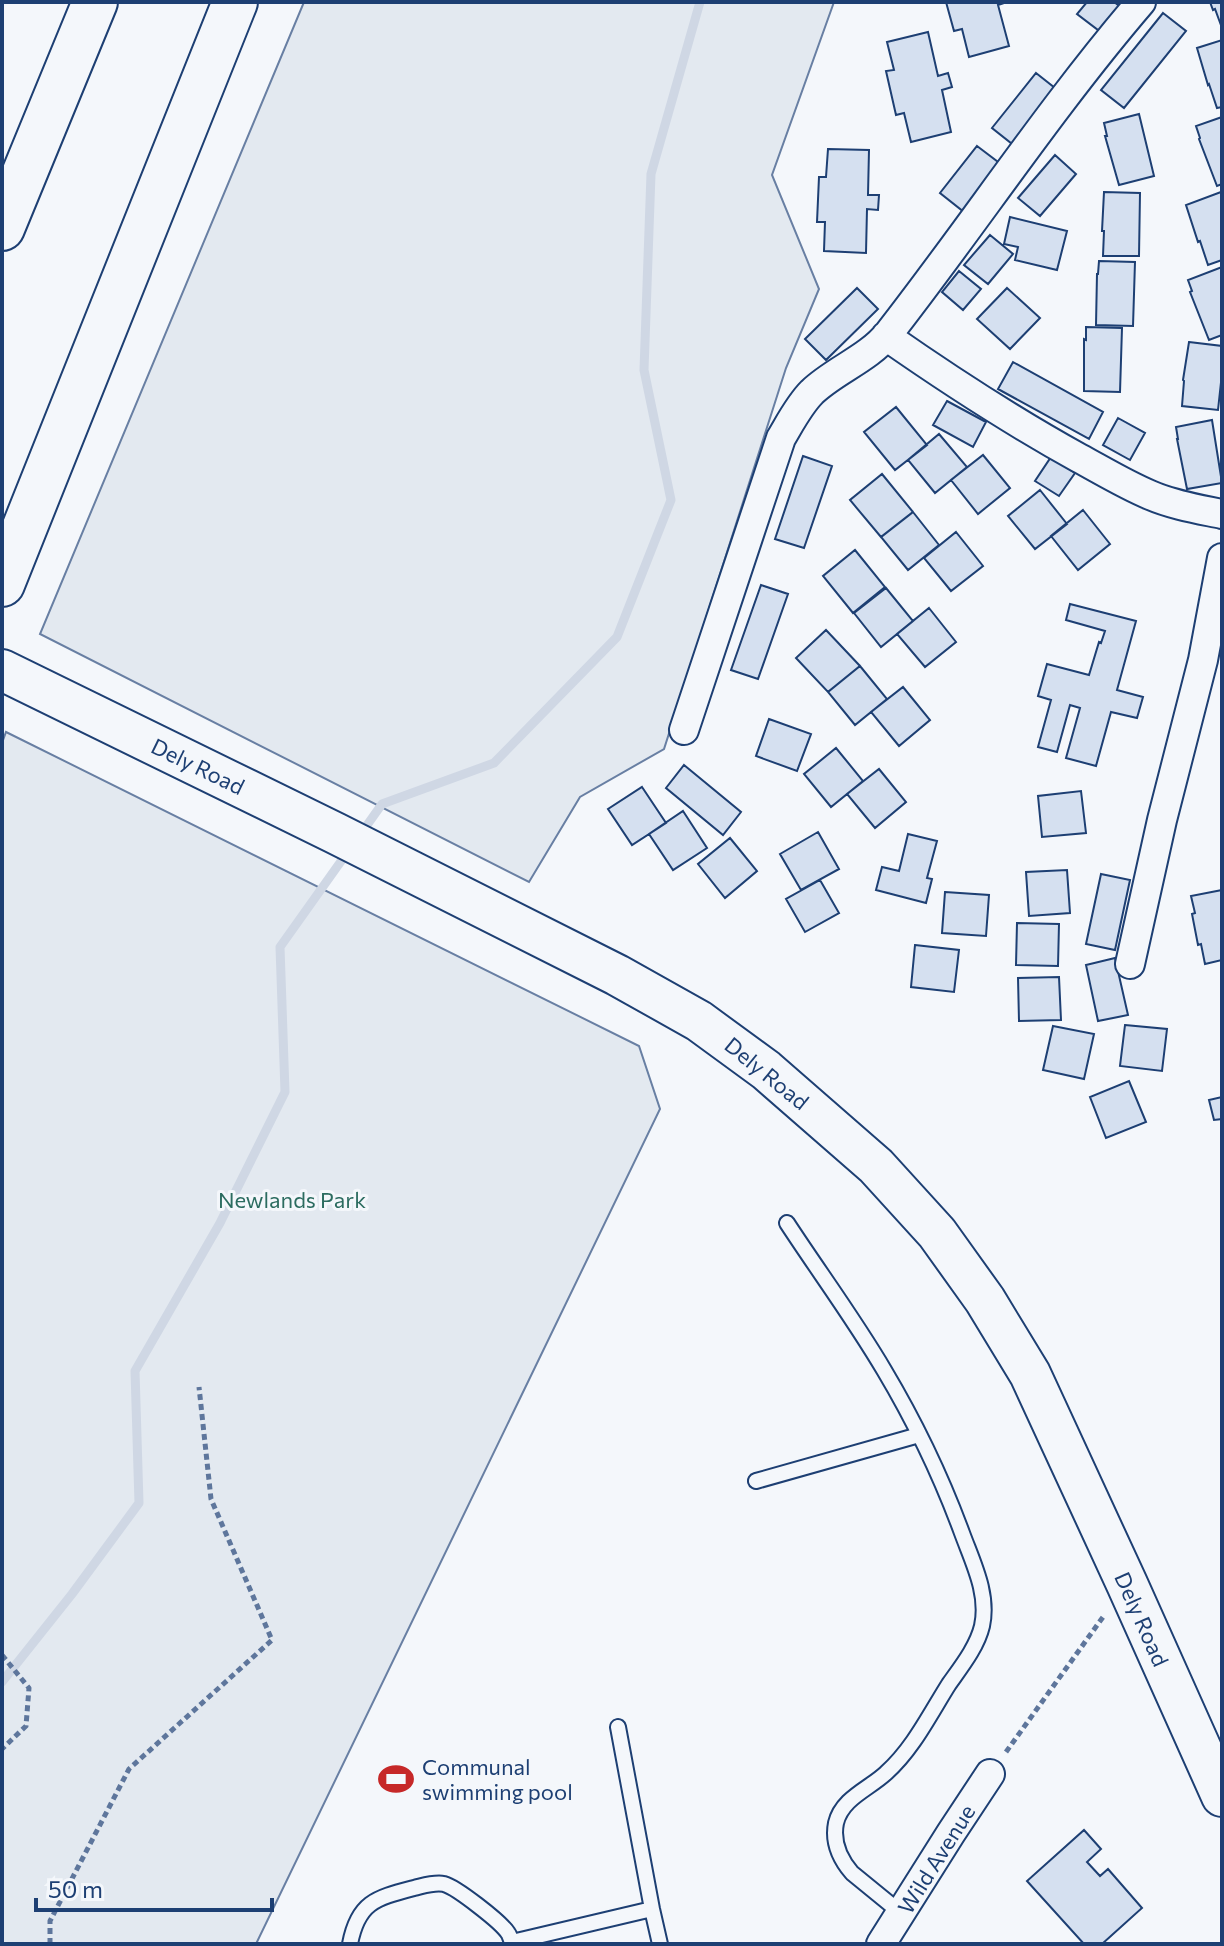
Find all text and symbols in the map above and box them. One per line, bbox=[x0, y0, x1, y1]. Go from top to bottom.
street label: Dely Road bbox=[147, 732, 249, 800]
street label: Dely Road bbox=[720, 1031, 814, 1115]
park label: Newlands Park bbox=[218, 1186, 366, 1213]
street label: Dely Road bbox=[1109, 1568, 1175, 1670]
place label: Communal swimming pool bbox=[422, 1753, 573, 1805]
sports icon: Communal swimming pool bbox=[377, 1760, 415, 1798]
street label: Wild Avenue bbox=[892, 1799, 980, 1919]
scale bar bbox=[36, 1862, 272, 1912]
text: 50 m bbox=[48, 1874, 103, 1903]

